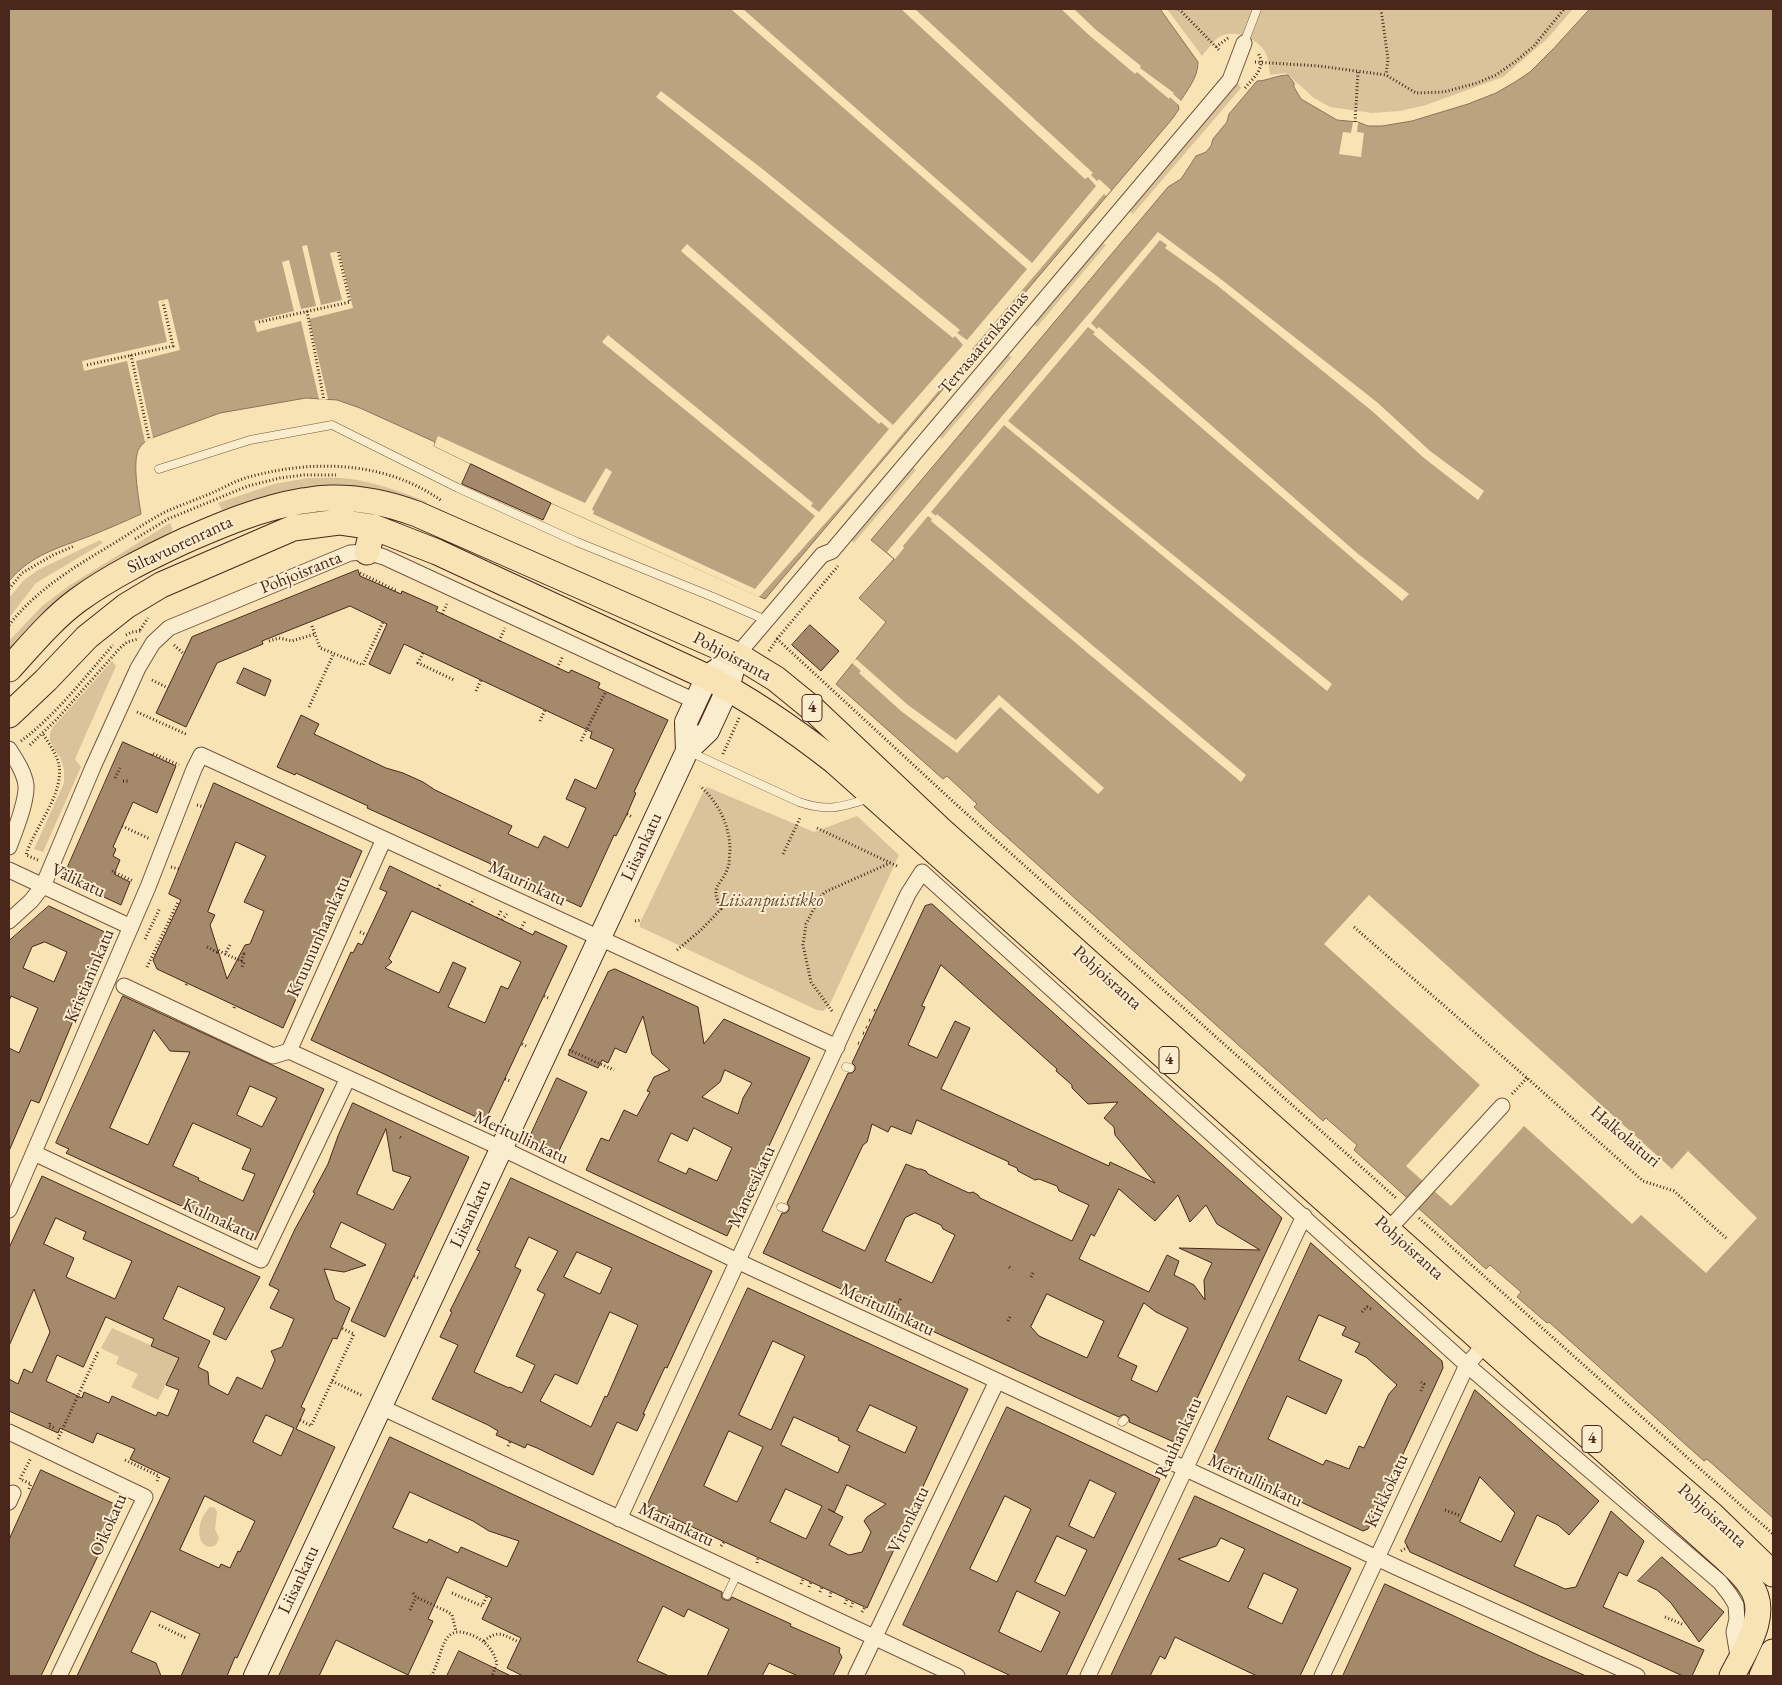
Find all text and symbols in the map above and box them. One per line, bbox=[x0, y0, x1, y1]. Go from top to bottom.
street label: Tervasaarenkannas bbox=[934, 287, 1034, 399]
street label: Siltavuorenranta bbox=[124, 511, 236, 579]
street label: Pohjoisranta bbox=[257, 547, 345, 599]
street label: Pohjoisranta bbox=[689, 627, 775, 687]
road number: 4 bbox=[802, 694, 822, 721]
street label: Liisankatu bbox=[617, 810, 667, 884]
street label: Maurinkatu bbox=[485, 857, 569, 911]
street label: Välikatu bbox=[48, 859, 108, 903]
street label: Kruununhaankatu bbox=[283, 873, 355, 1001]
park label: Liisanpuistikko bbox=[719, 890, 823, 912]
street label: Kristianinkatu bbox=[61, 926, 119, 1026]
street label: Pohjoisranta bbox=[1068, 941, 1146, 1015]
road number: 4 bbox=[1159, 1046, 1179, 1074]
street label: Halkolaituri bbox=[1586, 1102, 1664, 1172]
street label: Meritullinkatu bbox=[470, 1107, 572, 1169]
street label: Maneesikatu bbox=[724, 1143, 780, 1231]
street label: Liisankatu bbox=[446, 1177, 496, 1251]
street label: Kulmakatu bbox=[179, 1194, 259, 1246]
street label: Pohjoisranta bbox=[1370, 1211, 1448, 1285]
street label: Meritullinkatu bbox=[836, 1279, 938, 1341]
street label: Rauhankatu bbox=[1151, 1394, 1207, 1482]
road number: 4 bbox=[1582, 1426, 1602, 1452]
street label: Meritullinkatu bbox=[1204, 1450, 1306, 1512]
street label: Kirkkokatu bbox=[1361, 1451, 1413, 1531]
street label: Pohjoisranta bbox=[1673, 1479, 1751, 1553]
street label: Vironkatu bbox=[884, 1483, 934, 1557]
street label: Oikokatu bbox=[86, 1490, 132, 1560]
street label: Mariankatu bbox=[635, 1498, 717, 1552]
street label: Liisankatu bbox=[274, 1543, 324, 1617]

